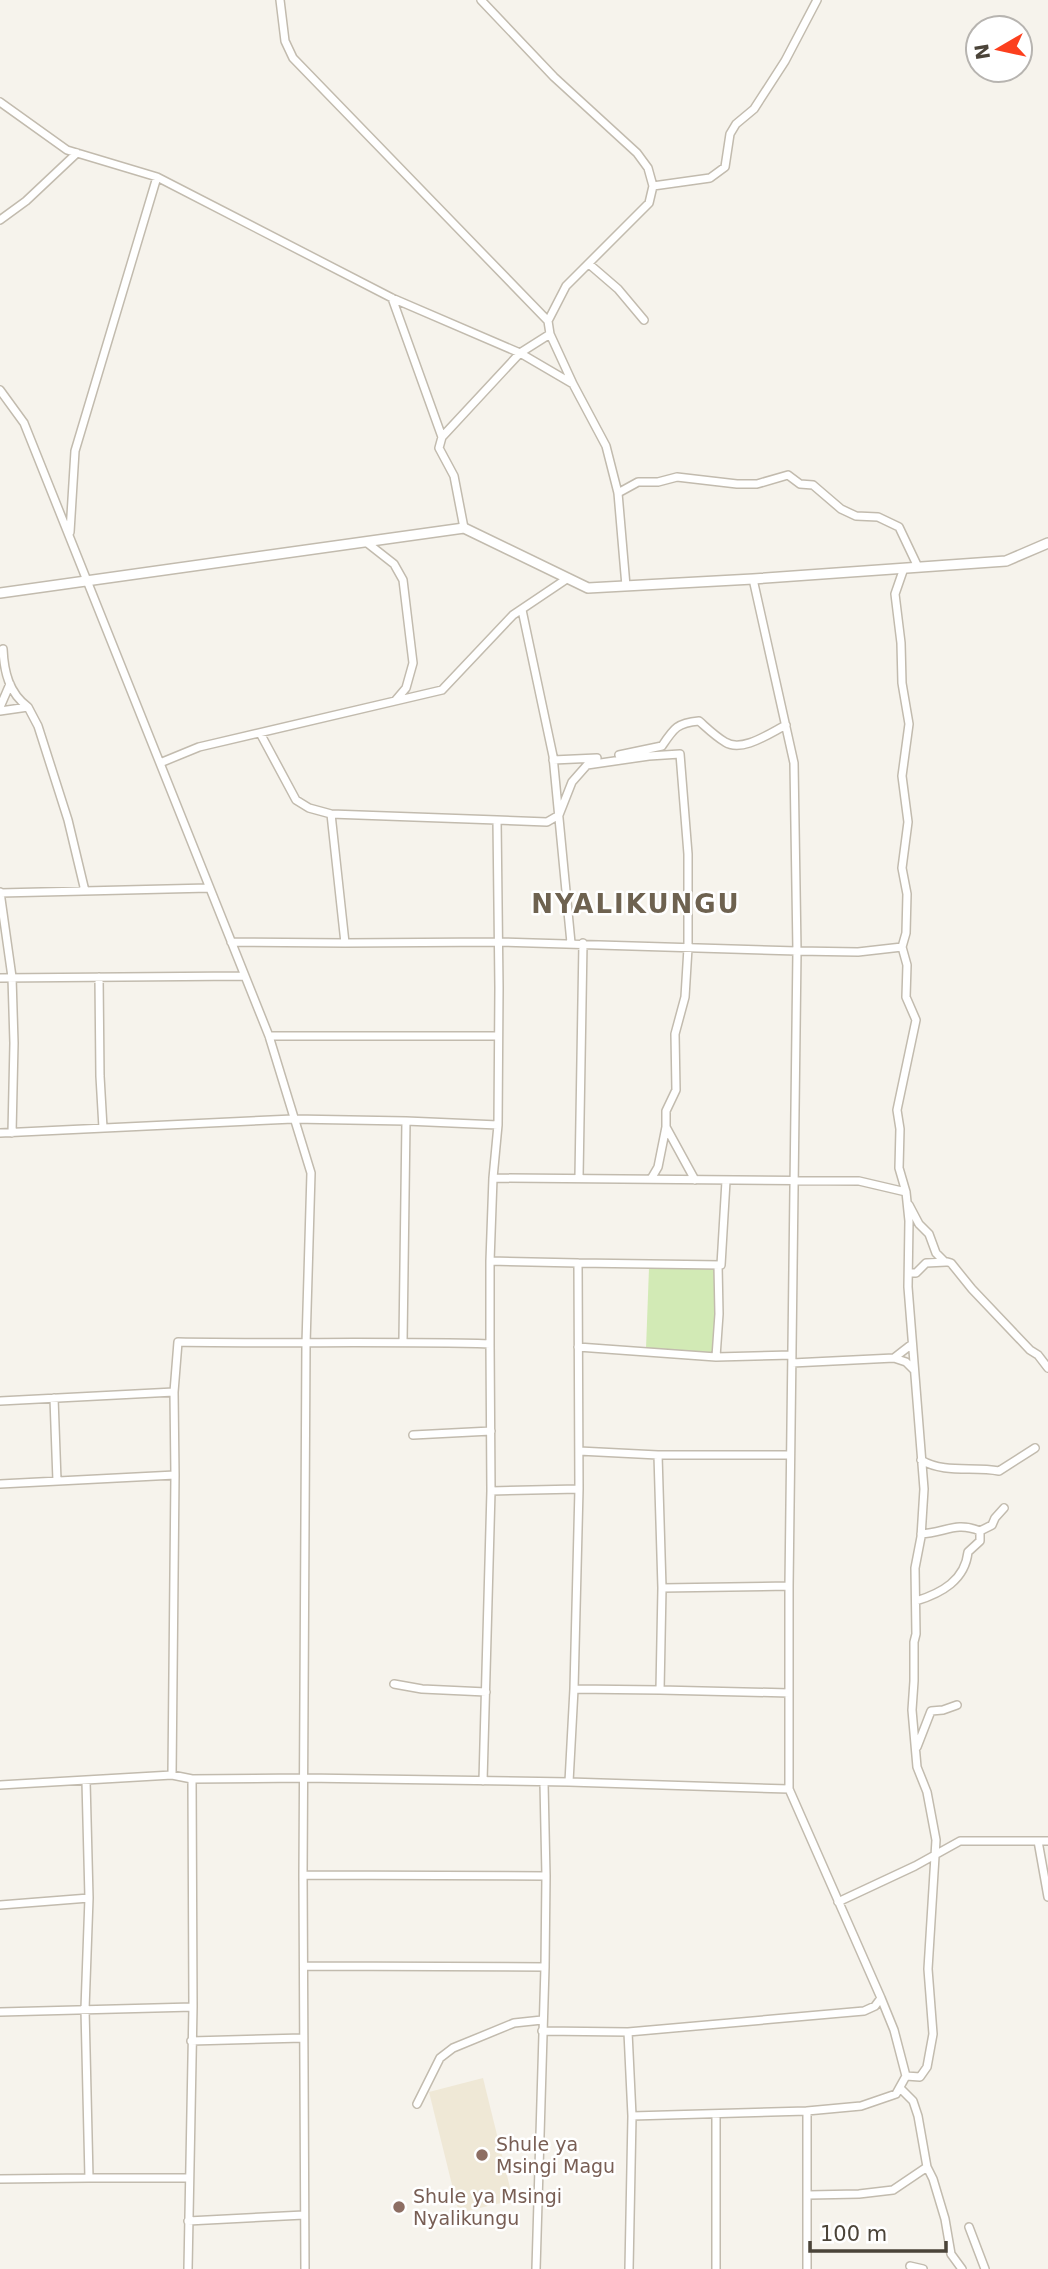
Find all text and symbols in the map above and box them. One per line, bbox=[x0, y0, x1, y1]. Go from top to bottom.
north arrow bbox=[964, 14, 1034, 84]
text: N bbox=[970, 42, 994, 61]
district label: NYALIKUNGU bbox=[531, 889, 741, 919]
place label: Shule ya Msingi Magu bbox=[496, 2133, 615, 2177]
marker: Shule ya Msingi Magu bbox=[474, 2147, 490, 2163]
place label: Shule ya Msingi Nyalikungu bbox=[413, 2185, 562, 2229]
marker: Shule ya Msingi Nyalikungu bbox=[391, 2199, 407, 2215]
scale bar bbox=[810, 2210, 946, 2254]
text: 100 m bbox=[820, 2222, 887, 2246]

